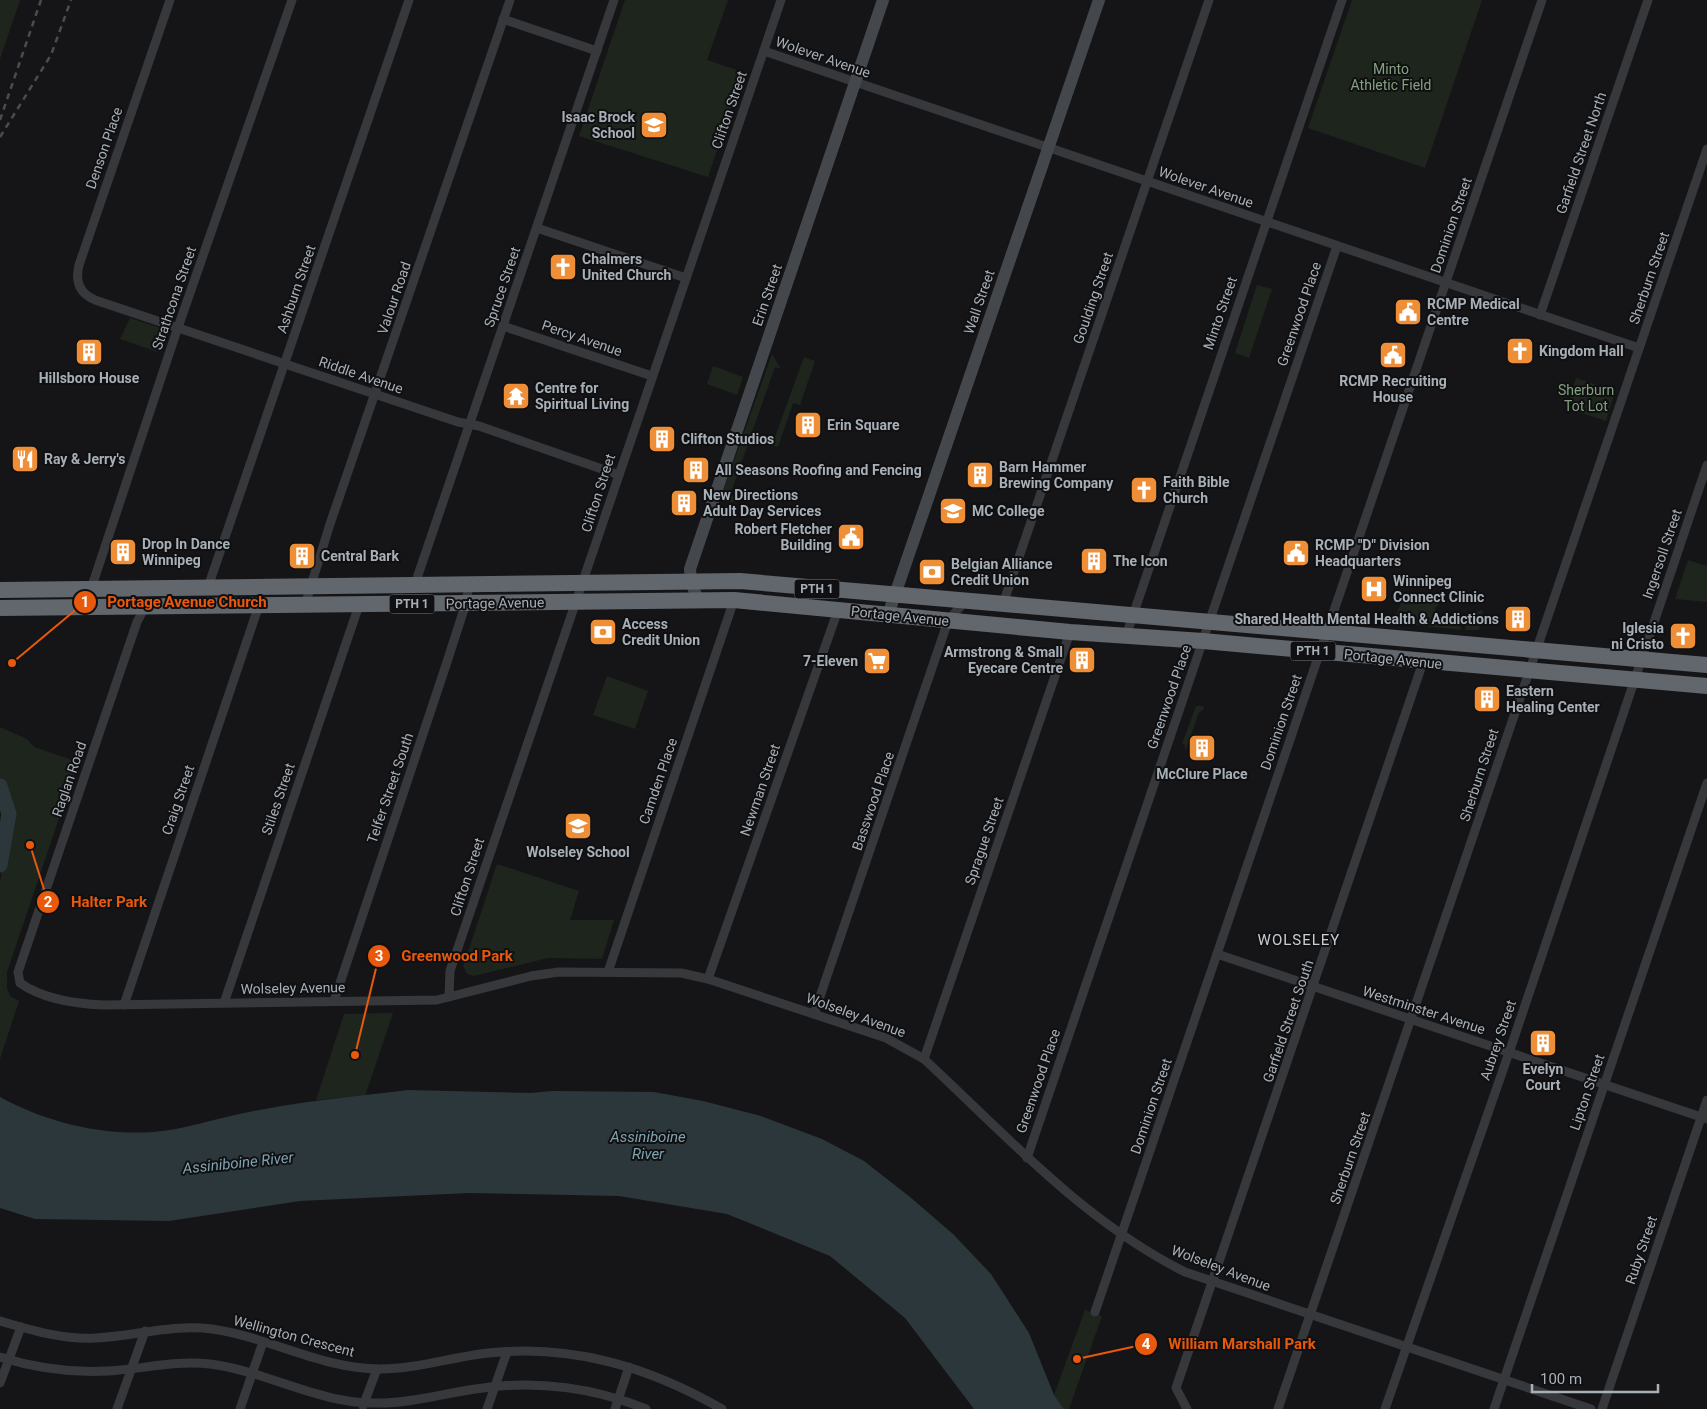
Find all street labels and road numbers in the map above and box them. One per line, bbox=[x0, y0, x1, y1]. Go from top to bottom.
street label: Wolever Avenue bbox=[774, 33, 872, 81]
street label: Clifton Street bbox=[708, 69, 750, 151]
street label: Garfield Street North bbox=[1553, 90, 1609, 216]
street label: Denson Place bbox=[83, 105, 125, 191]
street label: Wolever Avenue bbox=[1157, 163, 1255, 211]
street label: Dominion Street bbox=[1427, 175, 1475, 275]
street label: Sherburn Street bbox=[1626, 229, 1672, 326]
street label: Ashburn Street bbox=[273, 242, 319, 335]
street label: Strathcona Street bbox=[149, 244, 199, 352]
street label: Spruce Street bbox=[481, 244, 523, 329]
street label: Goulding Street bbox=[1070, 250, 1116, 346]
street label: Valour Road bbox=[374, 260, 414, 336]
street label: Greenwood Place bbox=[1274, 260, 1324, 368]
street label: Erin Street bbox=[749, 262, 785, 328]
street label: Wall Street bbox=[961, 267, 998, 336]
street label: Minto Street bbox=[1200, 274, 1240, 352]
street label: Percy Avenue bbox=[540, 317, 624, 359]
street label: Riddle Avenue bbox=[317, 353, 405, 397]
street label: Clifton Street bbox=[578, 451, 618, 534]
street label: Ingersoll Street bbox=[1639, 507, 1685, 601]
road number: PTH 1 bbox=[794, 580, 840, 598]
road number: PTH 1 bbox=[390, 594, 434, 614]
street label: Portage Avenue bbox=[446, 594, 544, 612]
street label: Portage Avenue bbox=[850, 603, 950, 629]
road number: PTH 1 bbox=[1290, 641, 1336, 660]
street label: Greenwood Place bbox=[1144, 643, 1194, 751]
street label: Portage Avenue bbox=[1343, 646, 1443, 672]
street label: Dominion Street bbox=[1257, 672, 1305, 772]
street label: Sherburn Street bbox=[1456, 726, 1502, 823]
street label: Telfer Street South bbox=[364, 731, 416, 845]
street label: Camden Place bbox=[636, 736, 680, 826]
street label: Raglan Road bbox=[49, 739, 89, 819]
street label: Newman Street bbox=[737, 742, 783, 838]
street label: Basswood Place bbox=[849, 750, 897, 852]
street label: Stiles Street bbox=[258, 761, 298, 837]
street label: Craig Street bbox=[159, 763, 198, 837]
street label: Sprague Street bbox=[962, 795, 1007, 887]
street label: Clifton Street bbox=[447, 835, 487, 918]
street label: Garfield Street South bbox=[1260, 958, 1316, 1084]
street label: Wolseley Avenue bbox=[240, 979, 346, 997]
street label: Westminster Avenue bbox=[1361, 983, 1487, 1037]
street label: Wolseley Avenue bbox=[804, 990, 908, 1040]
street label: Aubrey Street bbox=[1477, 997, 1519, 1082]
street label: Greenwood Place bbox=[1013, 1027, 1063, 1135]
street label: Lipton Street bbox=[1567, 1051, 1608, 1132]
street label: Dominion Street bbox=[1127, 1056, 1175, 1156]
street label: Sherburn Street bbox=[1327, 1109, 1373, 1206]
street label: Ruby Street bbox=[1622, 1213, 1660, 1286]
street label: Wolseley Avenue bbox=[1169, 1242, 1273, 1294]
street label: Wellington Crescent bbox=[232, 1312, 357, 1360]

